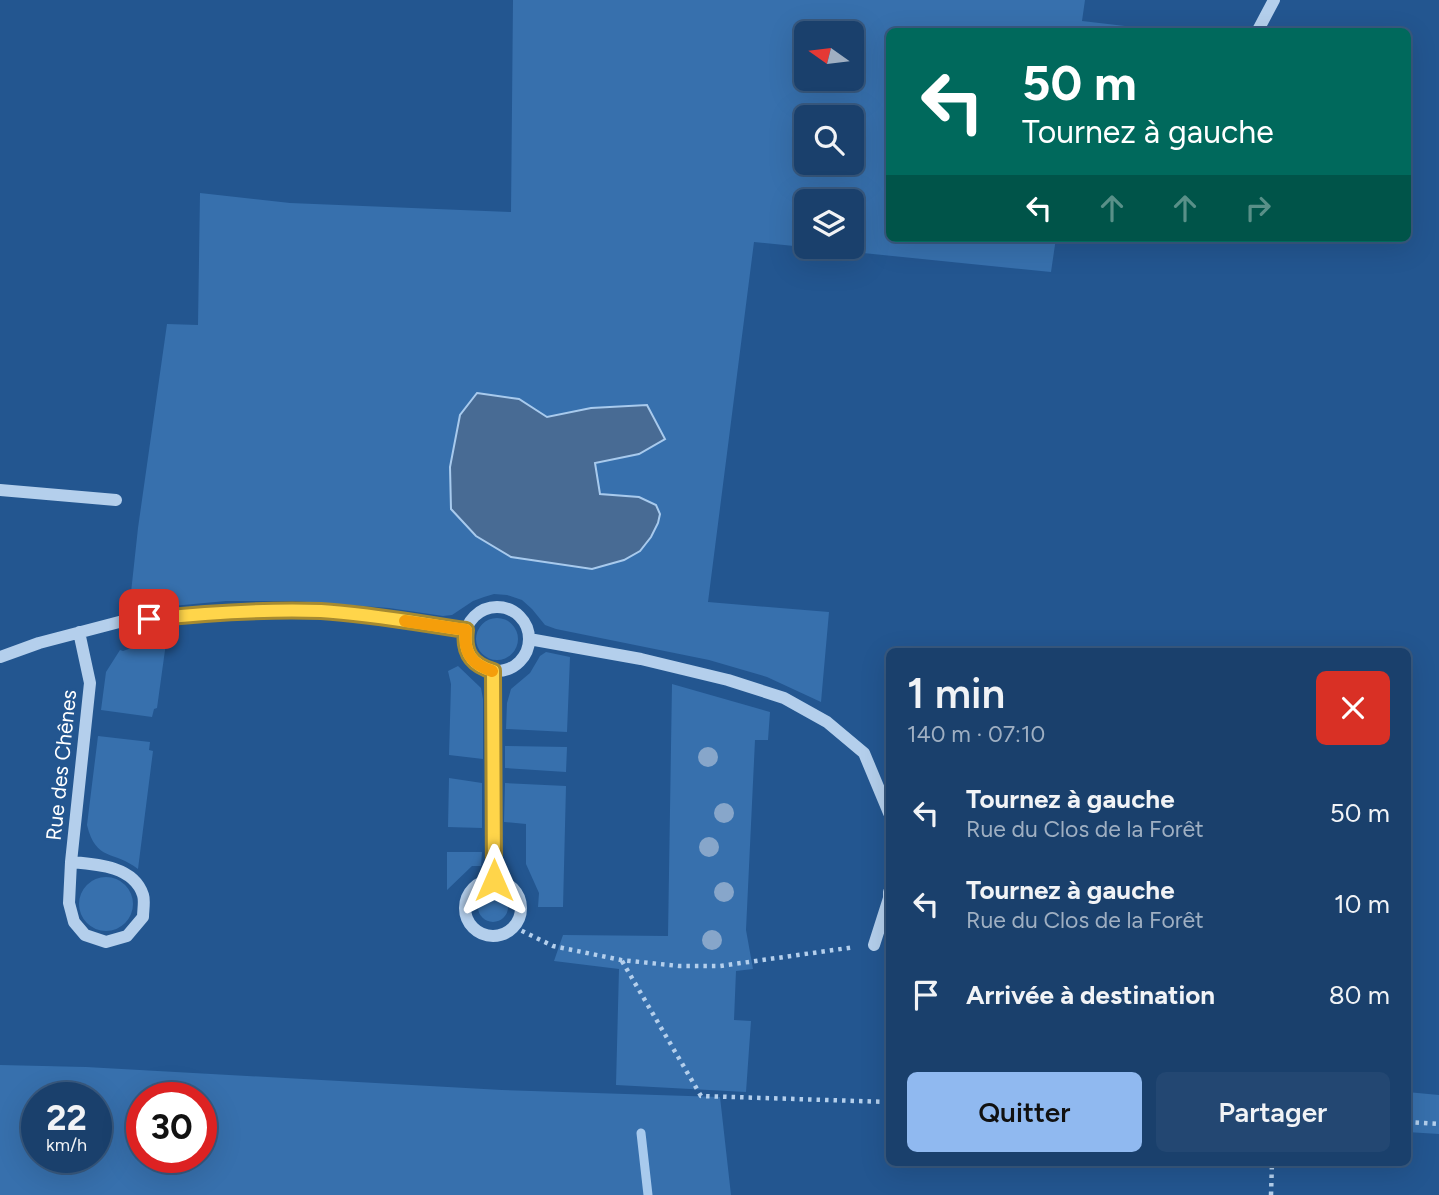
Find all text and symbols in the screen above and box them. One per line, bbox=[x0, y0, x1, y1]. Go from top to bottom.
north arrow bbox=[794, 21, 864, 91]
map controls bbox=[794, 21, 864, 259]
text: 50 m bbox=[1022, 53, 1137, 112]
icon: left bbox=[907, 56, 998, 147]
button: search bbox=[794, 105, 864, 175]
text: Tournez à gauche bbox=[1022, 113, 1274, 151]
button: layers bbox=[794, 189, 864, 259]
icon: left bbox=[1020, 189, 1058, 227]
icon: ahead bbox=[1093, 189, 1131, 227]
icon: ahead bbox=[1166, 189, 1204, 227]
icon: right bbox=[1239, 189, 1277, 227]
pin bbox=[119, 589, 179, 649]
icon: arrive bbox=[130, 600, 168, 638]
text: 1 min bbox=[907, 668, 1005, 719]
button: close bbox=[1316, 671, 1390, 745]
street label: Rue des Chênes bbox=[41, 688, 81, 842]
text: 140 m · 07:10 bbox=[907, 720, 1045, 748]
text: Tournez à gauche bbox=[966, 783, 1175, 815]
icon: left bbox=[907, 794, 945, 832]
text: 50 m bbox=[1330, 797, 1390, 829]
text: Rue du Clos de la Forêt bbox=[966, 815, 1204, 843]
position arrow bbox=[457, 843, 531, 917]
text: Tournez à gauche bbox=[966, 874, 1175, 906]
icon: left bbox=[907, 885, 945, 923]
text: 10 m bbox=[1334, 888, 1390, 920]
text: Rue du Clos de la Forêt bbox=[966, 906, 1204, 934]
icon: arrive bbox=[907, 976, 945, 1014]
text: Arrivée à destination bbox=[966, 979, 1215, 1011]
text: 80 m bbox=[1329, 979, 1390, 1011]
button: Quitter bbox=[907, 1072, 1142, 1152]
button: Partager bbox=[1156, 1072, 1390, 1152]
speed limit sign: 30 bbox=[126, 1082, 217, 1173]
text: 22 bbox=[46, 1097, 87, 1139]
text: km/h bbox=[46, 1134, 87, 1156]

